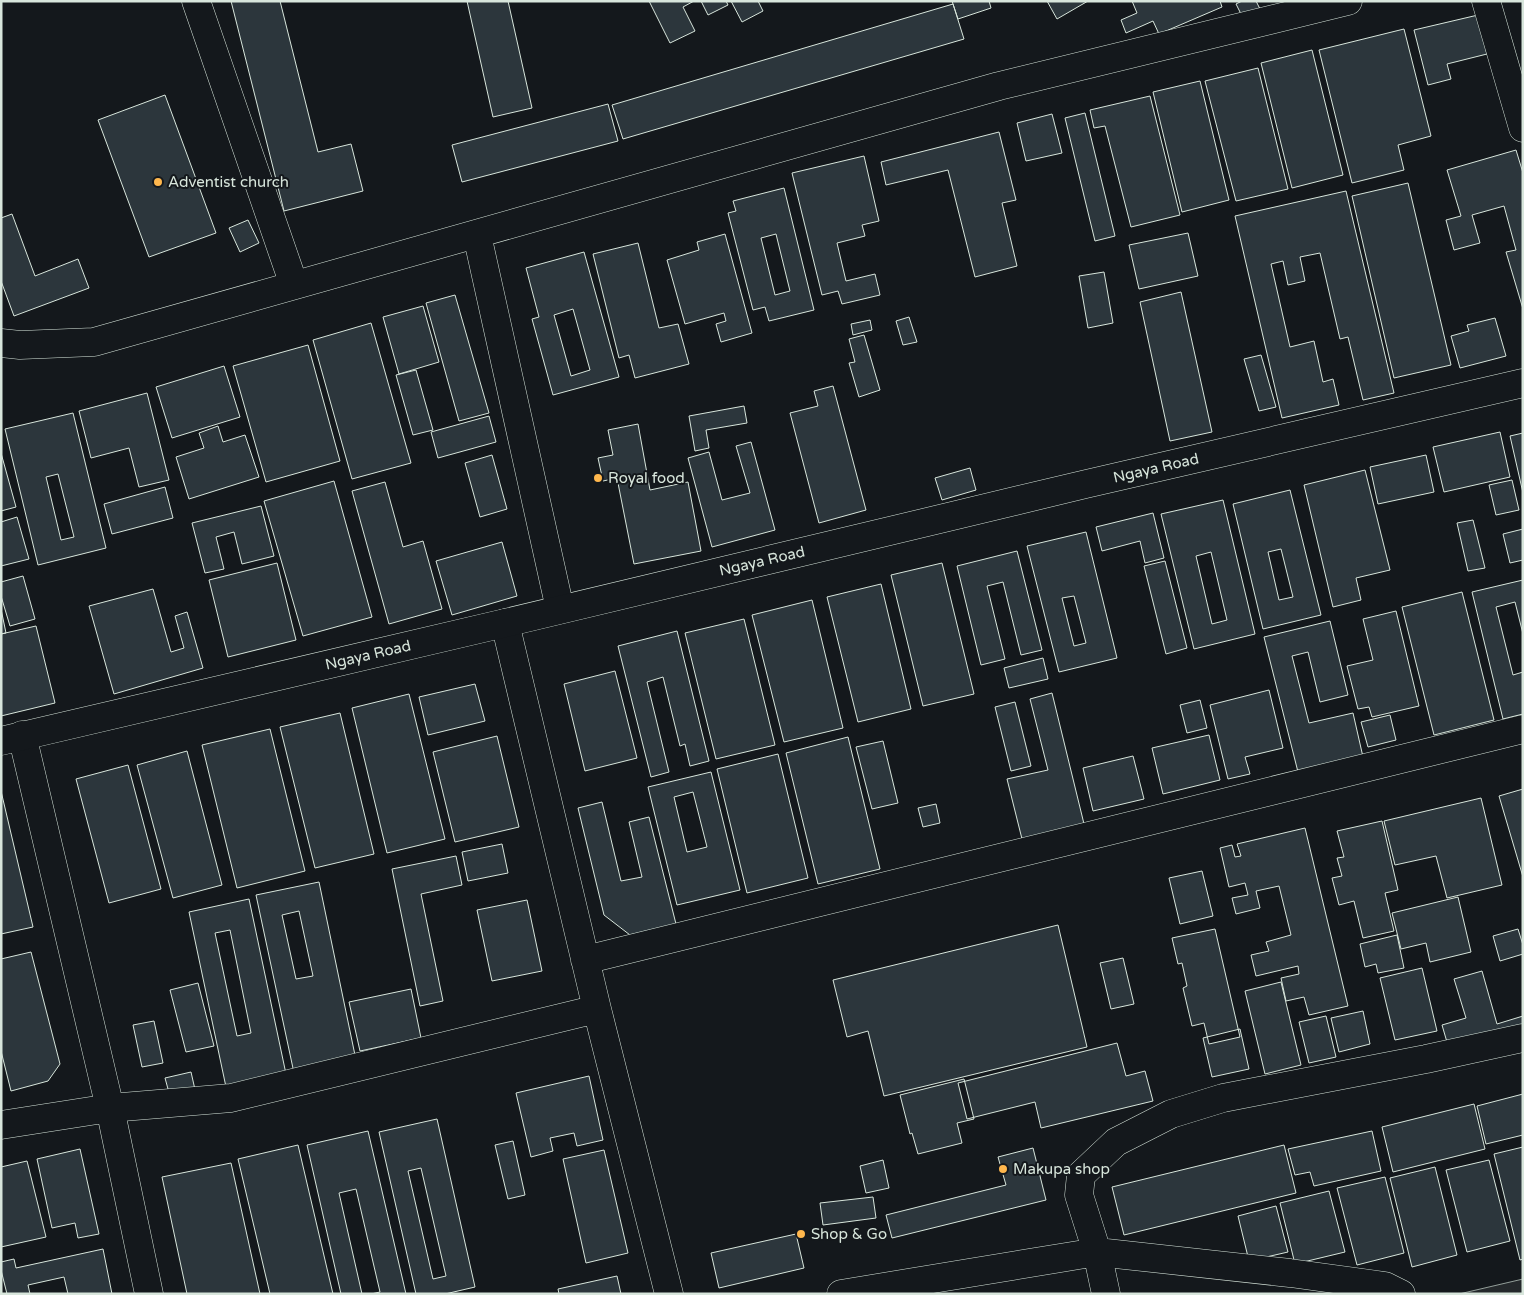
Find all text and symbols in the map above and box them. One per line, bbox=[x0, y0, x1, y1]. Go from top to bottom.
place label: Adventist church bbox=[168, 173, 289, 191]
marker: Adventist church bbox=[152, 176, 164, 188]
street label: Ngaya Road bbox=[1111, 449, 1201, 487]
place label: Royal food bbox=[608, 469, 685, 487]
marker: Royal food bbox=[592, 472, 604, 484]
street label: Ngaya Road bbox=[717, 542, 807, 580]
street label: Ngaya Road bbox=[323, 636, 413, 674]
place label: Makupa shop bbox=[1013, 1160, 1110, 1178]
marker: Makupa shop bbox=[997, 1163, 1009, 1175]
place label: Shop & Go bbox=[811, 1225, 887, 1243]
marker: Shop & Go bbox=[795, 1228, 807, 1240]

